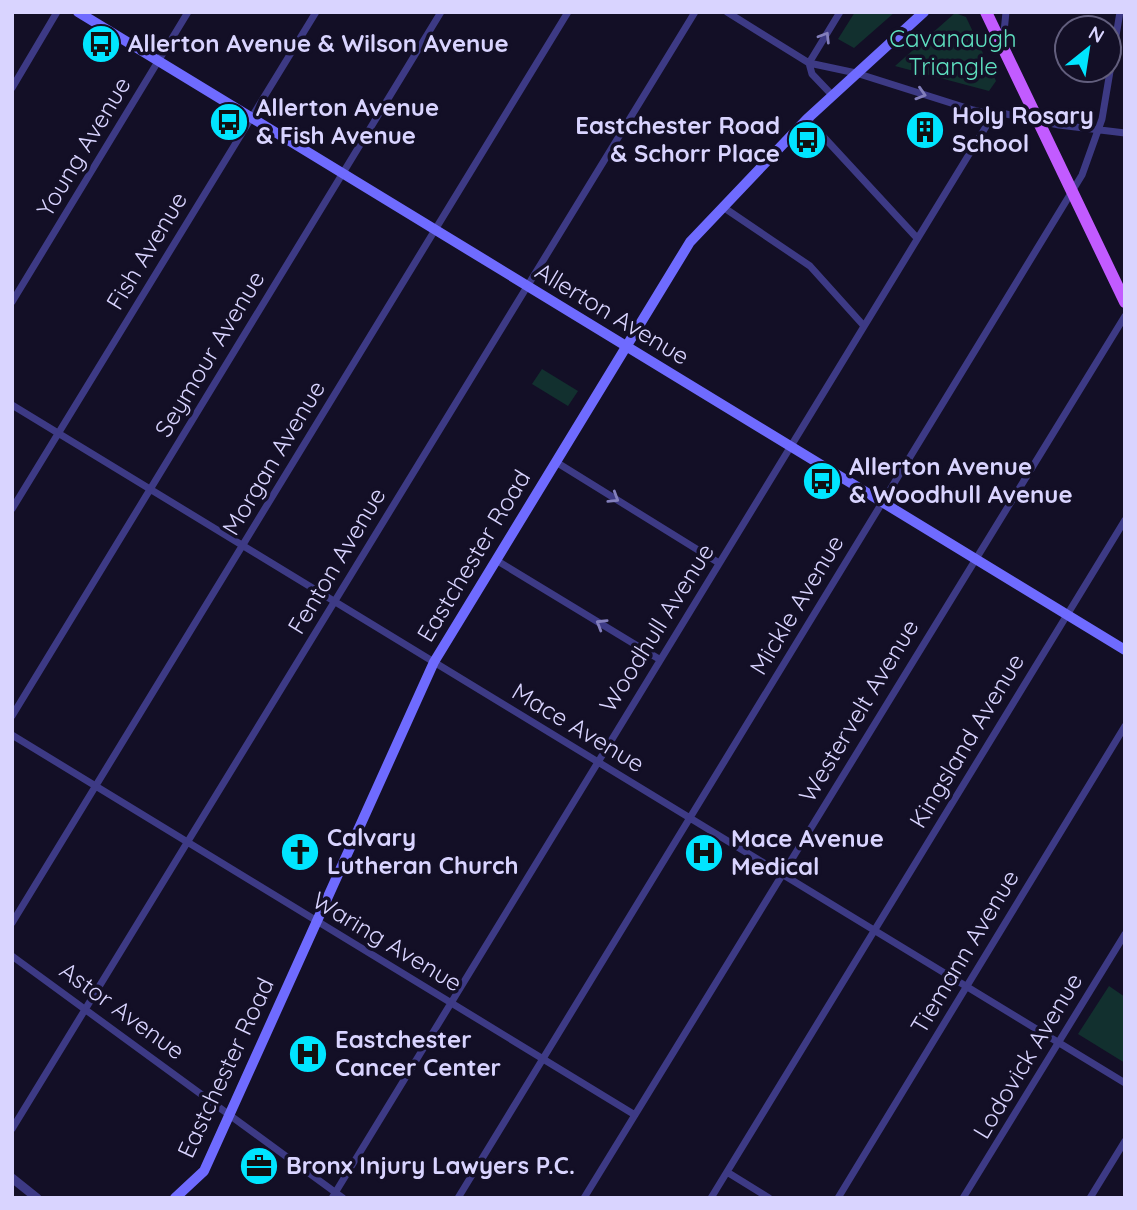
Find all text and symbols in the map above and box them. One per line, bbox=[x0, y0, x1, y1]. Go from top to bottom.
north arrow bbox=[1053, 14, 1123, 84]
text: N bbox=[1084, 20, 1109, 48]
bus stop icon: Allerton Avenue & Wilson Avenue bbox=[80, 23, 122, 65]
park label: Cavanaugh Triangle bbox=[889, 23, 1017, 81]
place label: Allerton Avenue & Wilson Avenue bbox=[128, 28, 509, 58]
one-way arrow bbox=[816, 32, 829, 45]
street label: Young Avenue bbox=[30, 71, 137, 222]
one-way arrow bbox=[914, 86, 926, 101]
place label: Allerton Avenue & Fish Avenue bbox=[256, 92, 439, 150]
place label: Holy Rosary School bbox=[952, 100, 1094, 158]
bus stop icon: Allerton Avenue & Fish Avenue bbox=[208, 101, 250, 143]
building icon: Holy Rosary School bbox=[904, 109, 946, 151]
place label: Eastchester Road & Schorr Place bbox=[575, 110, 780, 168]
bus stop icon: Eastchester Road & Schorr Place bbox=[786, 119, 828, 161]
street label: Fish Avenue bbox=[99, 186, 193, 315]
street label: Allerton Avenue bbox=[530, 255, 695, 371]
street label: Seymour Avenue bbox=[148, 265, 271, 442]
street label: Morgan Avenue bbox=[215, 375, 331, 540]
place label: Allerton Avenue & Woodhull Avenue bbox=[849, 451, 1073, 509]
bus stop icon: Allerton Avenue & Woodhull Avenue bbox=[801, 460, 843, 502]
street label: Eastchester Road bbox=[410, 464, 536, 647]
street label: Fenton Avenue bbox=[281, 482, 392, 639]
one-way arrow bbox=[606, 490, 619, 503]
street label: Mickle Avenue bbox=[743, 529, 850, 680]
street label: Woodhull Avenue bbox=[592, 538, 720, 717]
street label: Westervelt Avenue bbox=[792, 614, 925, 807]
one-way arrow bbox=[596, 619, 609, 632]
street label: Kingsland Avenue bbox=[902, 648, 1030, 833]
street label: Mace Avenue bbox=[507, 676, 650, 778]
place label: Calvary Lutheran Church bbox=[327, 822, 518, 880]
place label: Mace Avenue Medical bbox=[731, 823, 884, 881]
church icon: Calvary Lutheran Church bbox=[279, 831, 321, 873]
hospital icon: Mace Avenue Medical bbox=[683, 832, 725, 874]
street label: Tiemann Avenue bbox=[903, 864, 1025, 1039]
street label: Waring Avenue bbox=[307, 885, 468, 998]
street label: Astor Avenue bbox=[54, 955, 191, 1066]
street label: Lodovick Avenue bbox=[966, 967, 1088, 1144]
street label: Eastchester Road bbox=[170, 973, 280, 1162]
place label: Eastchester Cancer Center bbox=[335, 1024, 501, 1082]
hospital icon: Eastchester Cancer Center bbox=[287, 1033, 329, 1075]
office icon: Bronx Injury Lawyers P.C. bbox=[238, 1145, 280, 1187]
place label: Bronx Injury Lawyers P.C. bbox=[286, 1150, 575, 1180]

